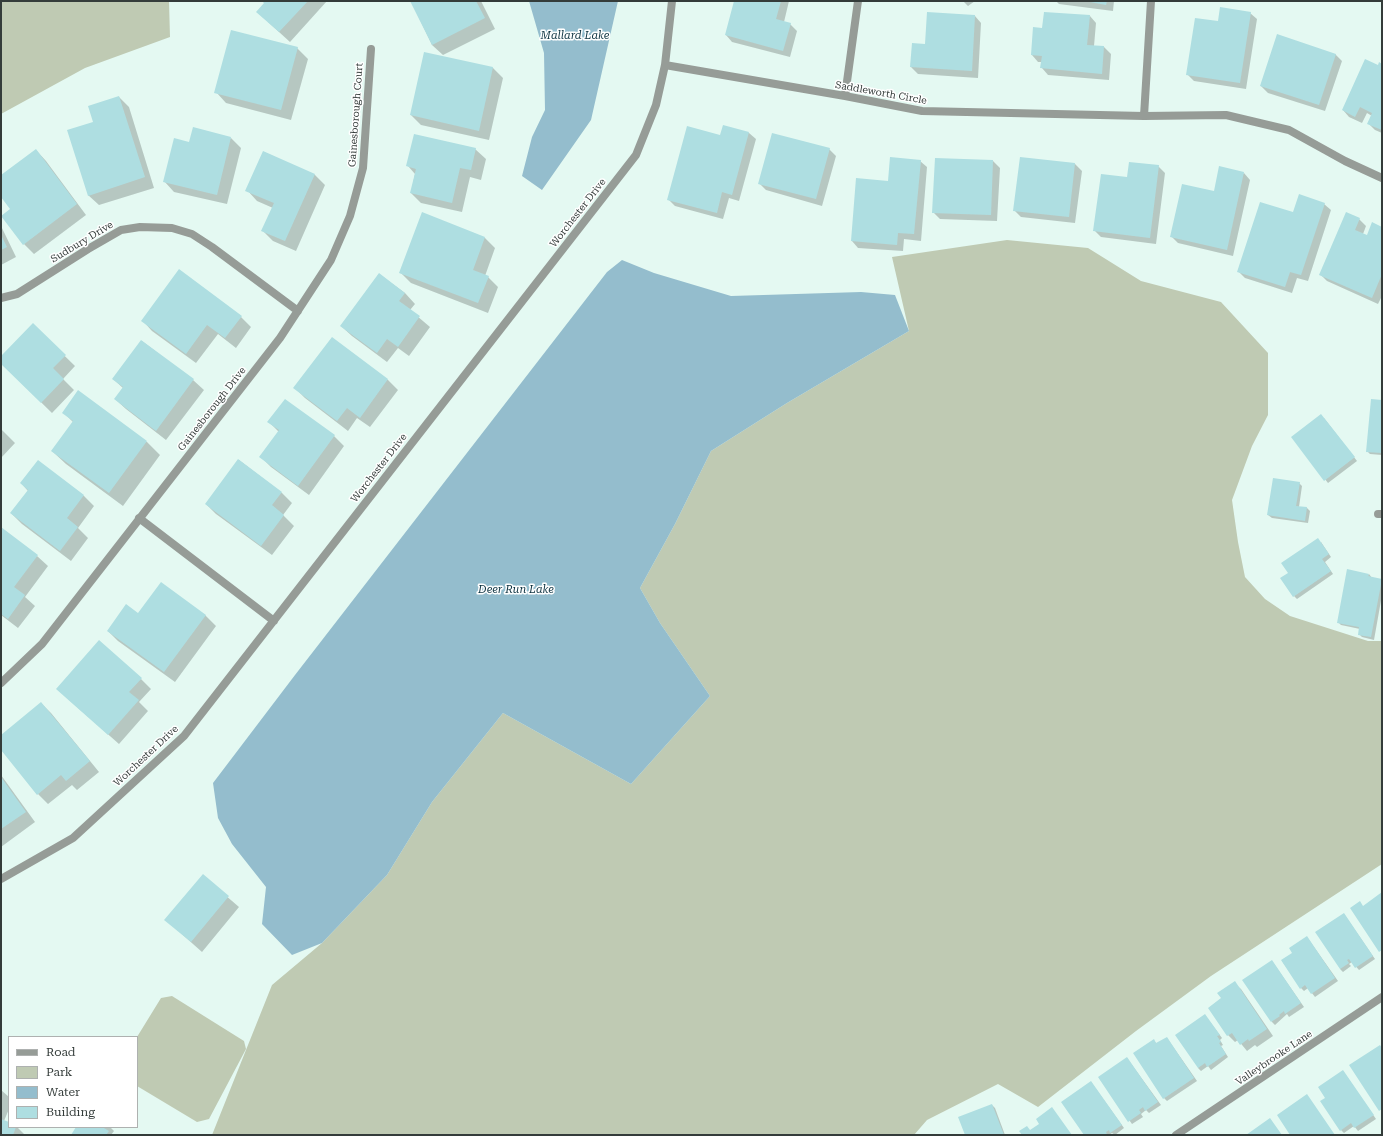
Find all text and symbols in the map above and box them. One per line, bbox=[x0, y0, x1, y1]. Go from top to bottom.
water label: Mallard Lake bbox=[541, 29, 609, 43]
street label: Gainesborough Court bbox=[346, 62, 366, 168]
street label: Saddleworth Circle bbox=[834, 79, 928, 107]
street label: Worchester Drive bbox=[547, 176, 609, 250]
street label: Sudbury Drive bbox=[49, 219, 115, 265]
street label: Gainesborough Drive bbox=[176, 365, 248, 453]
street label: Worchester Drive bbox=[348, 431, 410, 505]
water label: Deer Run Lake bbox=[478, 583, 554, 597]
street label: Worchester Drive bbox=[111, 723, 181, 789]
street label: Valleybrooke Lane bbox=[1233, 1028, 1315, 1088]
legend bbox=[8, 1036, 138, 1128]
text: Road bbox=[46, 1045, 75, 1059]
text: Park bbox=[46, 1065, 72, 1079]
text: Water bbox=[46, 1085, 80, 1099]
text: Building bbox=[46, 1105, 95, 1119]

